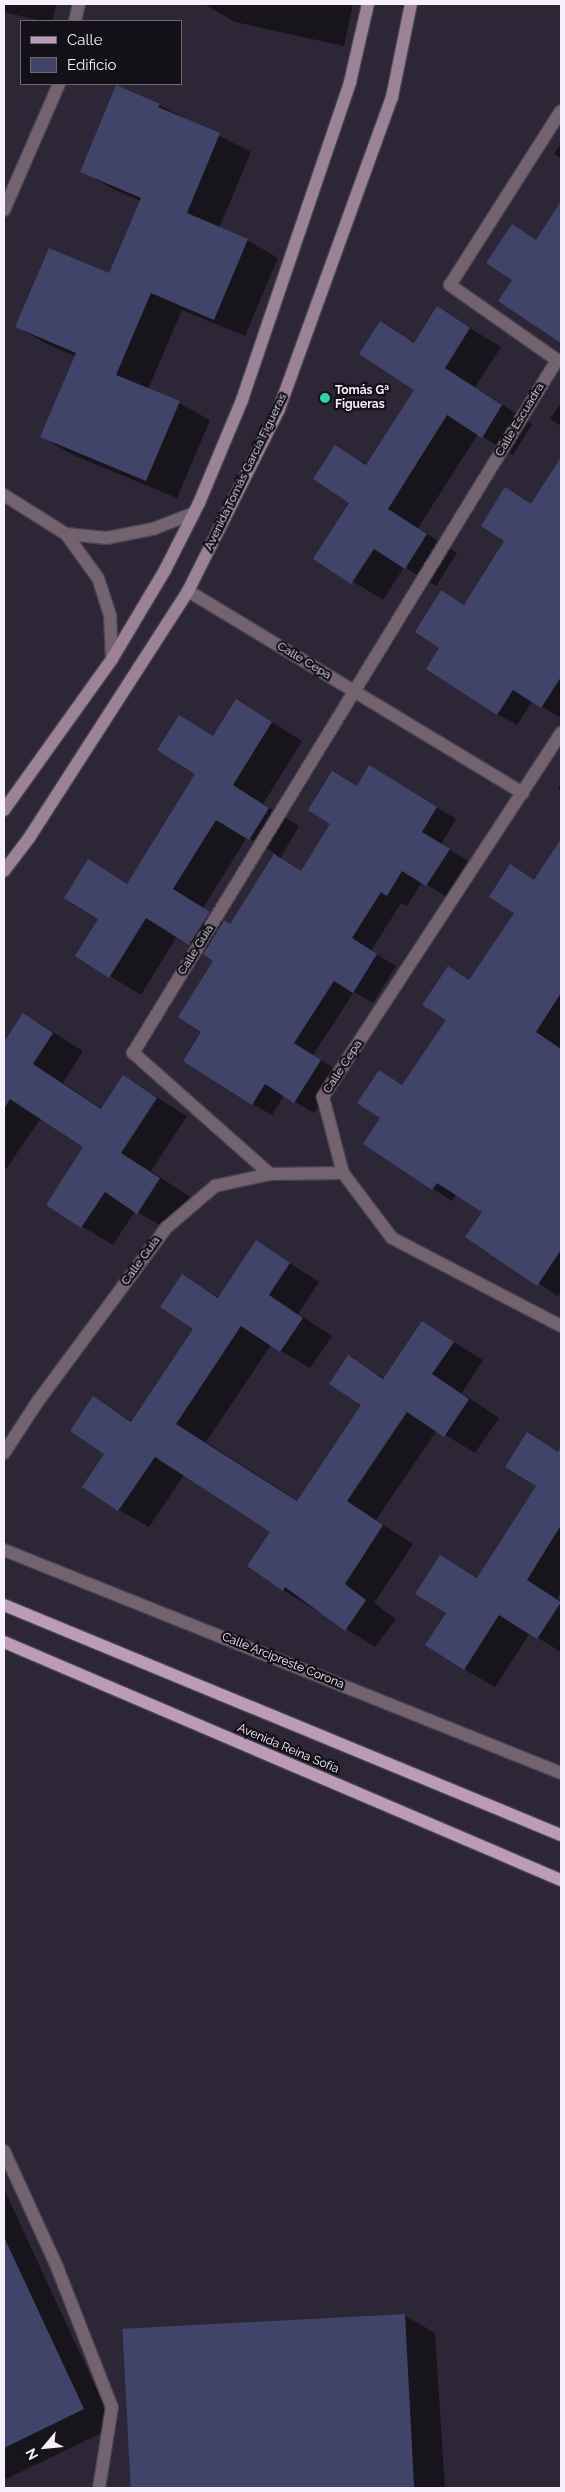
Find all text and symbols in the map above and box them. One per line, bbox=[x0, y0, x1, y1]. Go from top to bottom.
legend bbox=[20, 20, 182, 85]
text: Calle bbox=[67, 31, 102, 49]
text: Edificio bbox=[67, 56, 117, 74]
street label: Calle Escuadra bbox=[492, 381, 548, 459]
place label: Tomás Gª Figueras bbox=[335, 384, 389, 412]
street label: Avenida Tomás García Figueras bbox=[202, 391, 290, 553]
marker: Tomás Gª Figueras bbox=[319, 392, 331, 404]
street label: Calle Cepa bbox=[274, 639, 334, 683]
street label: Calle Guía bbox=[175, 922, 217, 978]
street label: Calle Cepa bbox=[320, 1038, 366, 1096]
street label: Calle Guia bbox=[119, 1234, 163, 1288]
street label: Calle Arcipreste Corona bbox=[220, 1630, 346, 1692]
street label: Avenida Reina Sofía bbox=[235, 1721, 341, 1777]
north arrow bbox=[20, 2422, 70, 2472]
text: N bbox=[22, 2446, 41, 2463]

